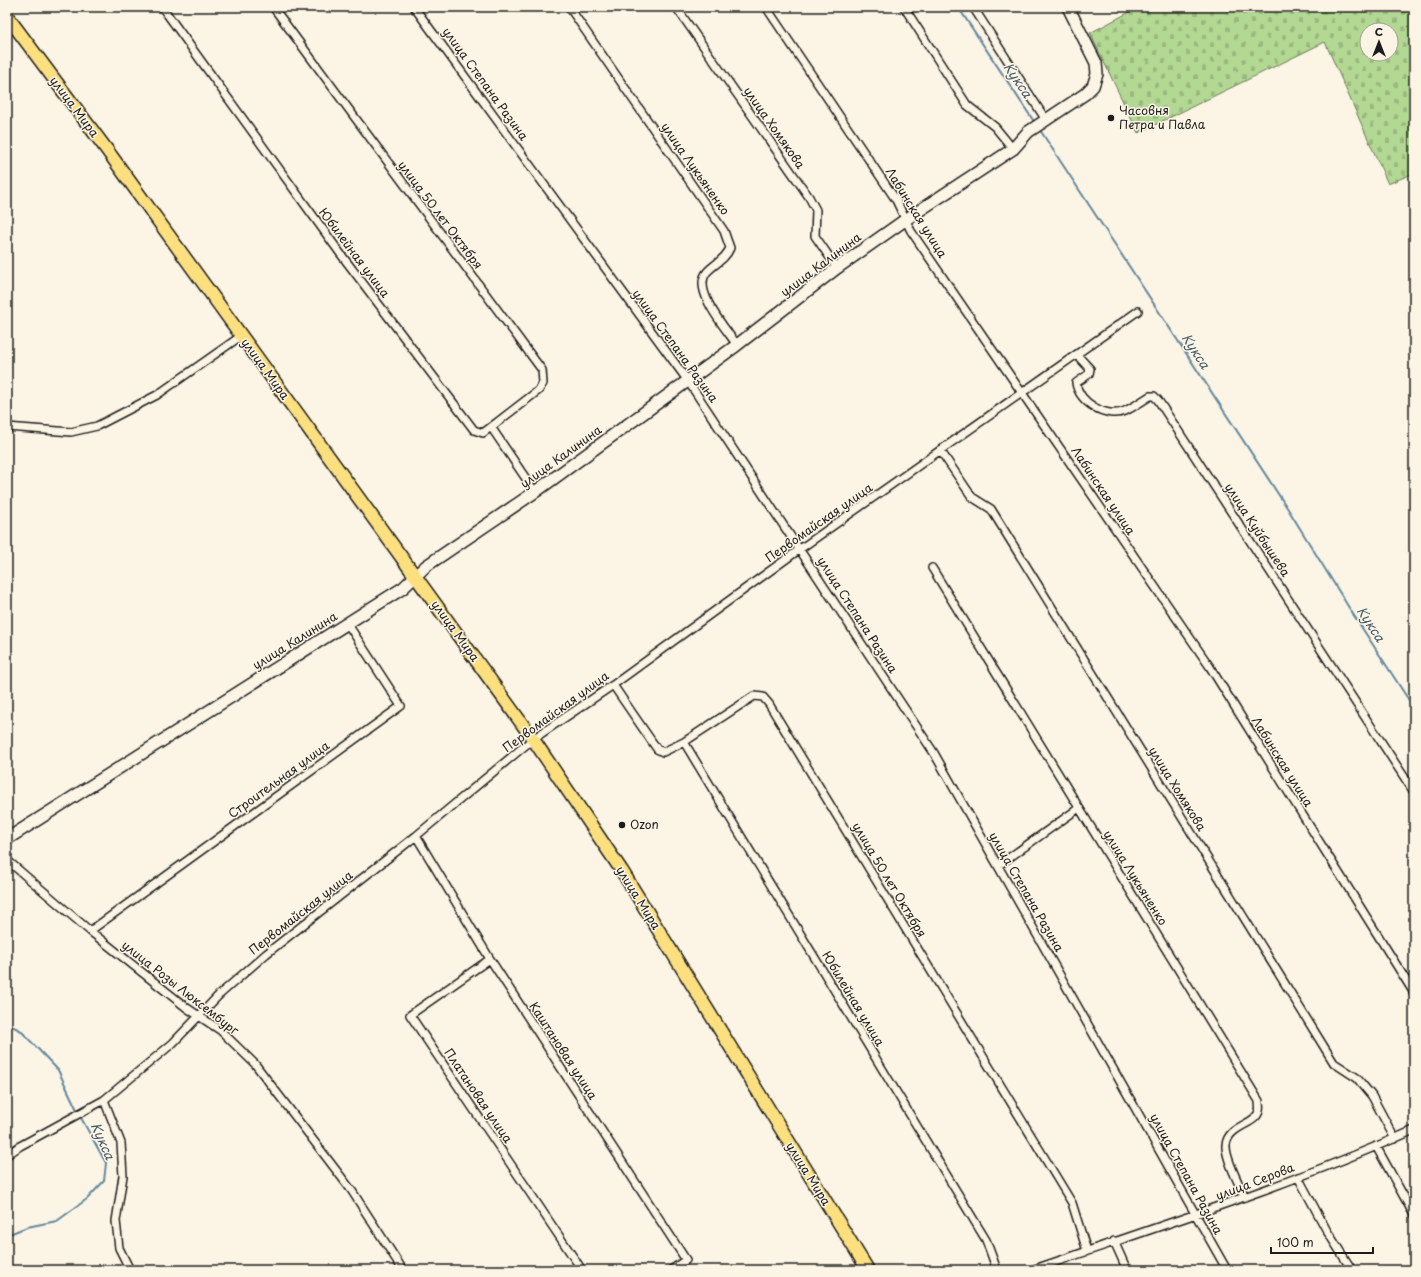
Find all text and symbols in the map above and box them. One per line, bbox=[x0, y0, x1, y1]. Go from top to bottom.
north arrow bbox=[1359, 22, 1399, 62]
street label: улица Степана Разина bbox=[439, 23, 533, 144]
text: С bbox=[1375, 23, 1383, 40]
water label: Кукса bbox=[1000, 58, 1038, 102]
street label: улица Мира bbox=[46, 72, 104, 141]
street label: улица Хомякова bbox=[740, 83, 810, 173]
place label: Часовня Петра и Павла bbox=[1119, 101, 1206, 133]
marker: Часовня Петра и Павла bbox=[1106, 113, 1116, 123]
street label: улица Лукьяненко bbox=[657, 118, 735, 219]
street label: улица 50 лет Октября bbox=[394, 157, 488, 272]
street label: Лабинская улица bbox=[882, 164, 952, 261]
street label: Юбилейная улица bbox=[315, 204, 395, 301]
street label: улица Калинина bbox=[776, 228, 865, 301]
street label: улица Степана Разина bbox=[629, 285, 723, 406]
water label: Кукса bbox=[1178, 329, 1215, 373]
street label: улица Мира bbox=[237, 334, 295, 403]
street label: улица Калинина bbox=[516, 420, 605, 492]
street label: Лабинская улица bbox=[1068, 443, 1140, 539]
street label: Первомайская улица bbox=[761, 478, 876, 566]
street label: улица Куйбышева bbox=[1221, 479, 1295, 580]
street label: улица Степана Разина bbox=[813, 553, 903, 677]
street label: улица Мира bbox=[427, 596, 485, 665]
water label: Кукса bbox=[1353, 602, 1390, 646]
street label: улица Калинина bbox=[249, 607, 341, 673]
street label: Первомайская улица bbox=[499, 666, 613, 756]
street label: Лабинская улица bbox=[1248, 713, 1318, 810]
street label: Строительная улица bbox=[224, 736, 333, 822]
street label: улица Хомякова bbox=[1145, 743, 1211, 835]
place label: Ozon bbox=[630, 815, 659, 833]
street label: улица 50 лет Октября bbox=[848, 819, 931, 940]
marker: Ozon bbox=[617, 820, 627, 830]
street label: улица Лукьяненко bbox=[1099, 826, 1173, 929]
street label: улица Степана Разина bbox=[985, 828, 1069, 955]
street label: улица Мира bbox=[612, 862, 666, 933]
street label: Первомайская улица bbox=[245, 866, 356, 958]
street label: улица Розы Люксембург bbox=[118, 936, 243, 1039]
street label: Юбилейная улица bbox=[818, 948, 890, 1050]
street label: Каштановая улица bbox=[526, 998, 602, 1103]
street label: Платановая улица bbox=[440, 1045, 517, 1147]
street label: улица Степана Разина bbox=[1146, 1110, 1228, 1238]
water label: Кукса bbox=[87, 1119, 120, 1163]
street label: улица Мира bbox=[782, 1138, 836, 1209]
street label: улица Серова bbox=[1213, 1158, 1297, 1204]
scale bar bbox=[1271, 1229, 1373, 1255]
text: 100 m bbox=[1277, 1233, 1314, 1251]

